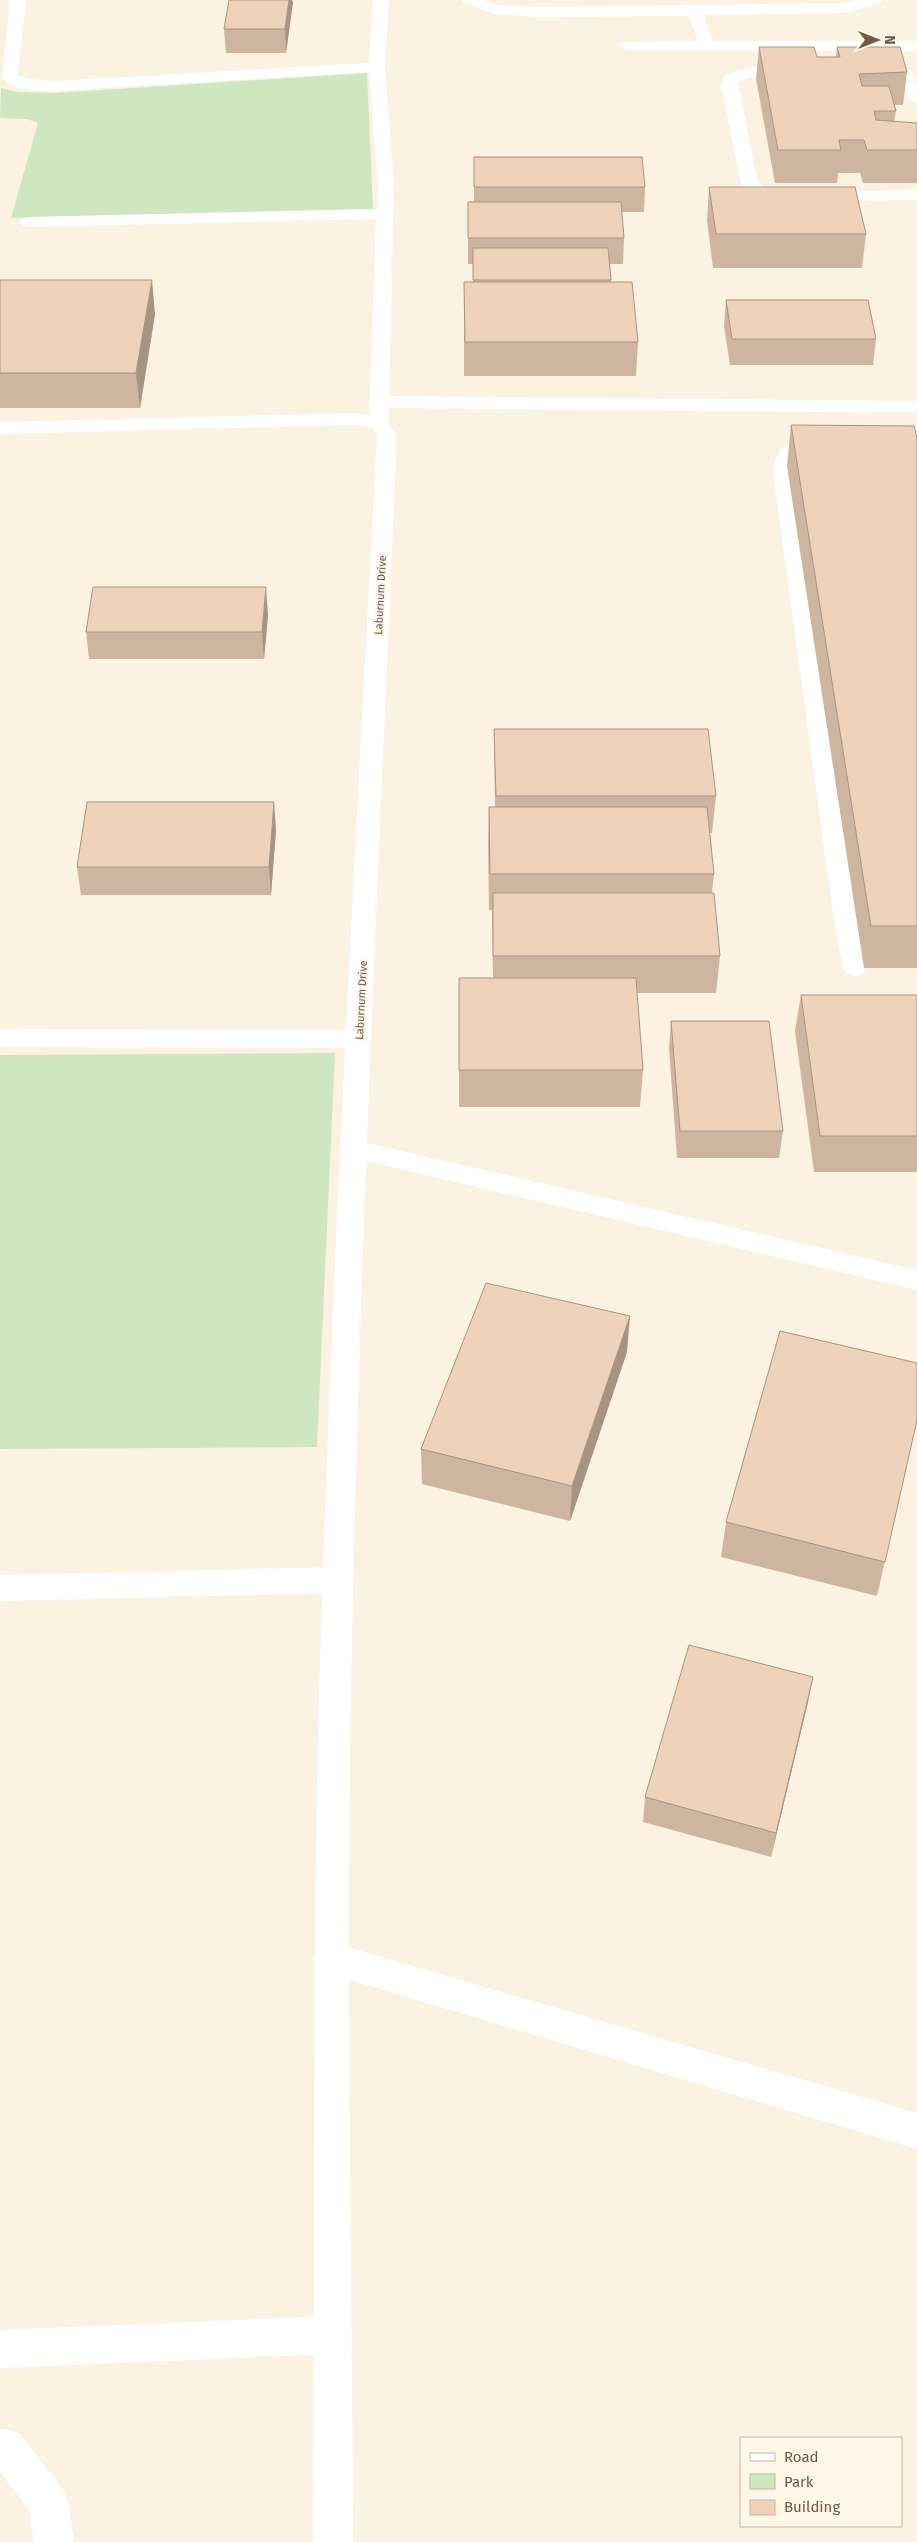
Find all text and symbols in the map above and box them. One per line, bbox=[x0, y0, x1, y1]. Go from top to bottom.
north arrow bbox=[852, 15, 902, 65]
text: N bbox=[881, 35, 898, 45]
street label: Laburnum Drive bbox=[372, 555, 389, 635]
street label: Laburnum Drive bbox=[353, 960, 370, 1040]
legend bbox=[740, 2437, 902, 2527]
text: Road bbox=[784, 2448, 819, 2466]
text: Park bbox=[784, 2473, 814, 2491]
text: Building bbox=[784, 2498, 840, 2516]

